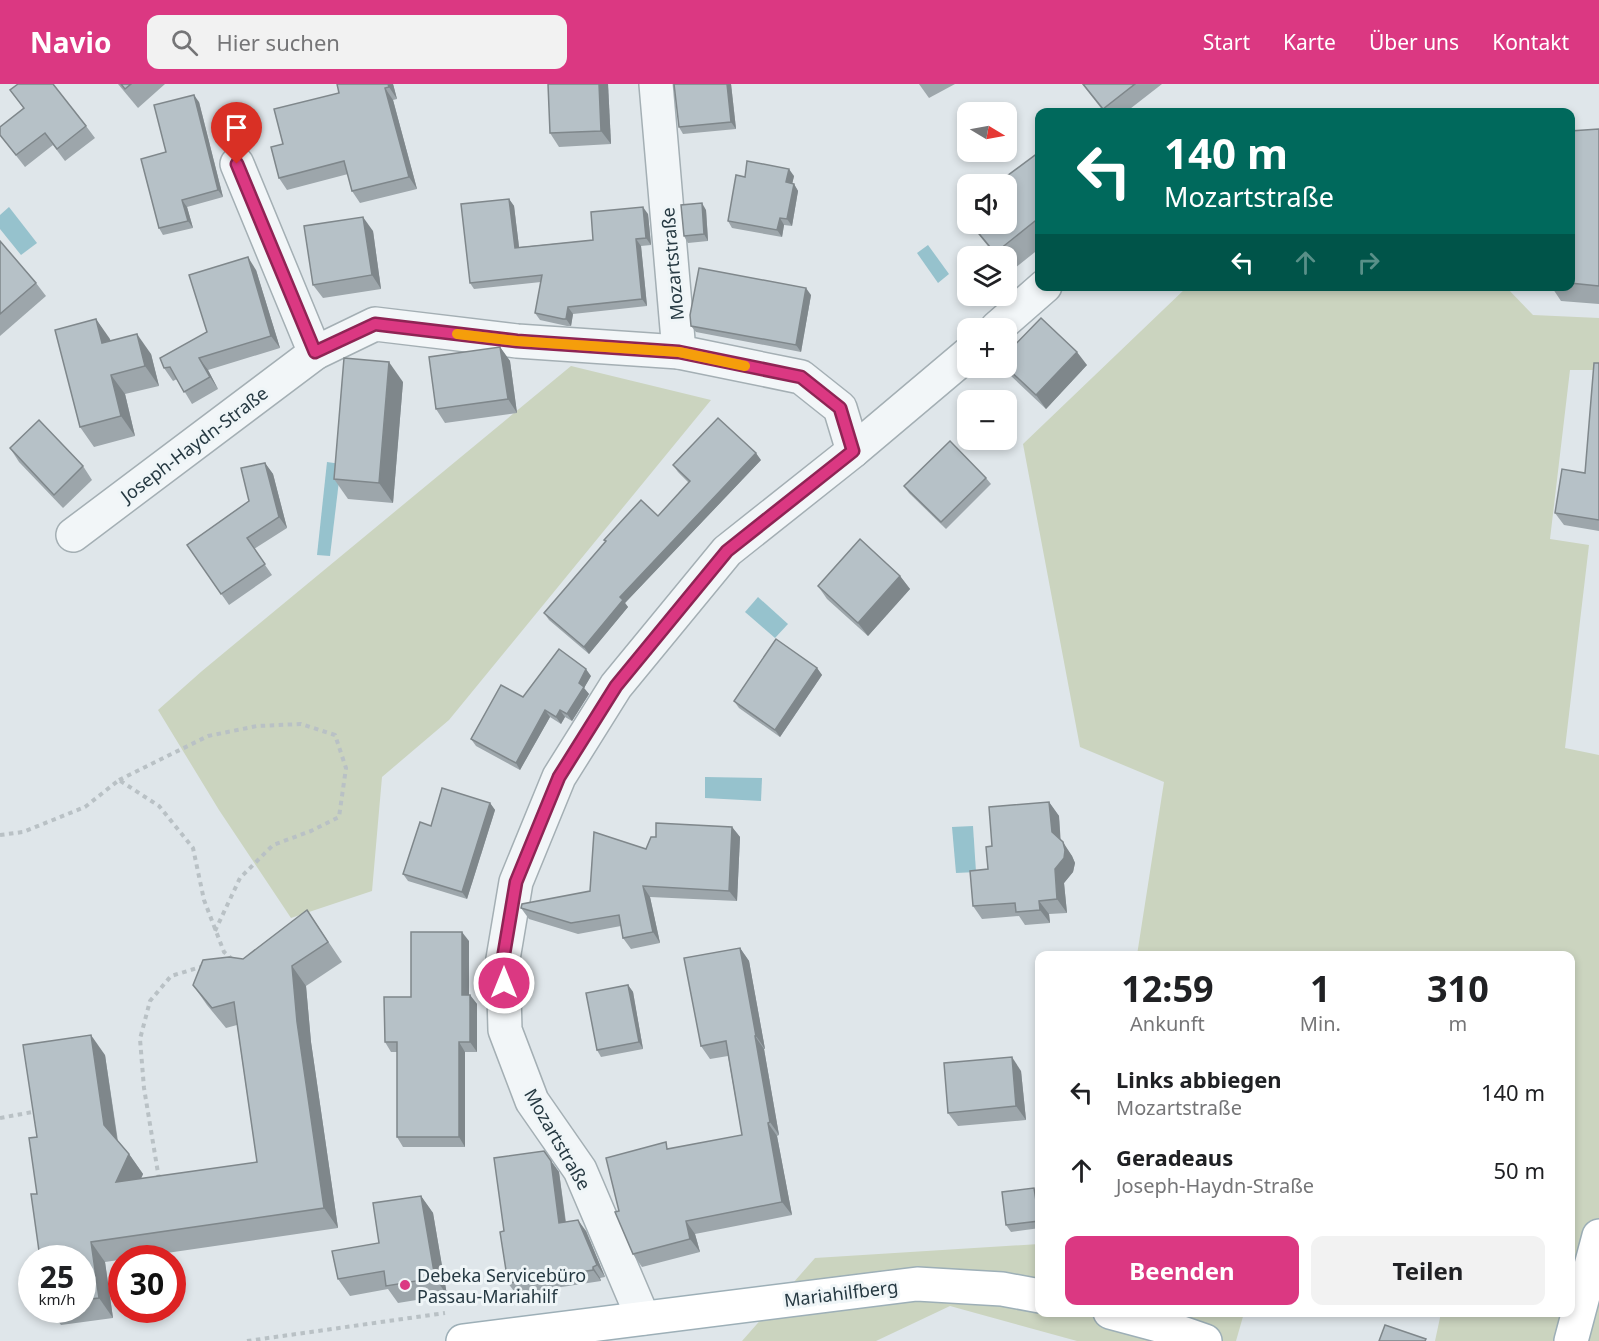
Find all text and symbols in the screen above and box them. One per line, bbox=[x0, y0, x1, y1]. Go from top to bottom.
search box bbox=[147, 15, 567, 69]
text: Navio bbox=[30, 23, 111, 61]
icon: search bbox=[168, 26, 201, 59]
text: Hier suchen bbox=[216, 27, 340, 57]
text: Start bbox=[1203, 28, 1250, 56]
text: Karte bbox=[1283, 28, 1336, 56]
text: Über uns bbox=[1369, 28, 1459, 56]
text: Kontakt bbox=[1492, 28, 1569, 56]
pin bbox=[211, 102, 262, 164]
north arrow bbox=[957, 102, 1017, 162]
map controls bbox=[957, 102, 1017, 450]
icon: arrive bbox=[220, 111, 253, 144]
text: 140 m bbox=[1164, 124, 1288, 181]
icon: left bbox=[1065, 132, 1143, 210]
button: sound bbox=[957, 174, 1017, 234]
text: Mozartstraße bbox=[1164, 178, 1334, 215]
street label: Mozartstraße bbox=[655, 207, 689, 321]
button: layers bbox=[957, 246, 1017, 306]
icon: left bbox=[1226, 246, 1259, 279]
icon: ahead bbox=[1289, 246, 1322, 279]
icon: right bbox=[1352, 246, 1385, 279]
button: + bbox=[957, 318, 1017, 378]
street label: Joseph-Haydn-Straße bbox=[114, 381, 272, 508]
button: − bbox=[957, 390, 1017, 450]
position arrow bbox=[472, 951, 536, 1015]
text: 12:59 bbox=[1121, 964, 1214, 1013]
text: 1 bbox=[1310, 964, 1331, 1013]
text: 310 bbox=[1427, 964, 1489, 1013]
text: Ankunft bbox=[1130, 1010, 1205, 1037]
text: Min. bbox=[1300, 1010, 1341, 1037]
text: m bbox=[1449, 1010, 1467, 1037]
text: Links abbiegen bbox=[1116, 1064, 1282, 1094]
icon: left bbox=[1065, 1076, 1098, 1109]
text: 140 m bbox=[1481, 1077, 1545, 1107]
street label: Mozartstraße bbox=[519, 1084, 597, 1194]
text: Mozartstraße bbox=[1116, 1094, 1242, 1121]
text: Geradeaus bbox=[1116, 1142, 1233, 1172]
icon: ahead bbox=[1065, 1154, 1098, 1187]
text: 50 m bbox=[1494, 1155, 1545, 1185]
text: Joseph-Haydn-Straße bbox=[1116, 1172, 1314, 1199]
button: Beenden bbox=[1065, 1236, 1299, 1305]
button: Teilen bbox=[1311, 1236, 1545, 1305]
speed limit sign: 30 bbox=[108, 1245, 186, 1323]
text: 25 bbox=[40, 1256, 74, 1297]
place label: Debeka Servicebüro Passau-Mariahilf bbox=[417, 1263, 586, 1308]
street label: Mariahilfberg bbox=[783, 1274, 899, 1312]
marker: Debeka Servicebüro Passau-Mariahilf bbox=[398, 1278, 412, 1292]
text: km/h bbox=[39, 1289, 75, 1309]

